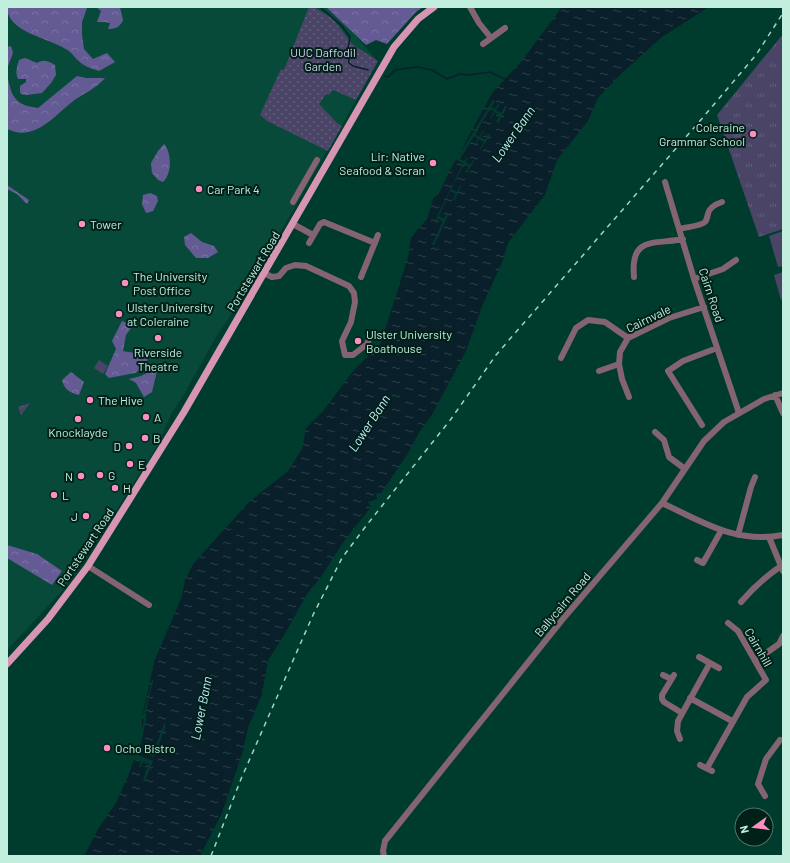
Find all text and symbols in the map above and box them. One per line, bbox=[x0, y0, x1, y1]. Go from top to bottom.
park label: UUC Daffodil Garden bbox=[290, 45, 356, 73]
water label: Lower Bann bbox=[488, 103, 538, 165]
place label: Coleraine Grammar School bbox=[659, 120, 745, 148]
marker: Coleraine Grammar School bbox=[748, 129, 758, 139]
place label: Lir: Native Seafood & Scran bbox=[339, 149, 425, 177]
marker: Lir: Native Seafood & Scran bbox=[428, 158, 438, 168]
place label: Car Park 4 bbox=[207, 182, 260, 196]
marker: Car Park 4 bbox=[194, 184, 204, 194]
place label: Tower bbox=[90, 217, 122, 231]
marker: Tower bbox=[77, 219, 87, 229]
street label: Portstewart Road bbox=[224, 228, 282, 314]
street label: Cairn Road bbox=[697, 266, 727, 324]
place label: The University Post Office bbox=[133, 269, 208, 297]
marker: The University Post Office bbox=[120, 278, 130, 288]
place label: Ulster University at Coleraine bbox=[127, 300, 213, 328]
street label: Cairnvale bbox=[623, 301, 673, 335]
marker: Ulster University at Coleraine bbox=[114, 309, 124, 319]
place label: Ulster University Boathouse bbox=[366, 327, 452, 355]
marker: Riverside Theatre bbox=[153, 333, 163, 343]
marker: Ulster University Boathouse bbox=[353, 336, 363, 346]
place label: Riverside Theatre bbox=[134, 345, 182, 373]
water label: Lower Bann bbox=[345, 391, 393, 454]
place label: The Hive bbox=[98, 393, 143, 407]
marker: The Hive bbox=[85, 395, 95, 405]
place label: A bbox=[154, 410, 161, 424]
marker: A bbox=[141, 412, 151, 422]
marker: Knocklayde bbox=[73, 414, 83, 424]
place label: Knocklayde bbox=[48, 425, 108, 439]
place label: B bbox=[153, 431, 161, 445]
marker: B bbox=[140, 433, 150, 443]
place label: D bbox=[114, 439, 121, 453]
marker: D bbox=[124, 441, 134, 451]
place label: E bbox=[138, 457, 145, 471]
marker: E bbox=[125, 459, 135, 469]
place label: G bbox=[108, 468, 115, 482]
place label: N bbox=[65, 469, 73, 483]
marker: G bbox=[95, 470, 105, 480]
marker: N bbox=[76, 471, 86, 481]
place label: H bbox=[123, 481, 131, 495]
marker: H bbox=[110, 483, 120, 493]
place label: L bbox=[62, 488, 69, 502]
marker: L bbox=[49, 490, 59, 500]
street label: Portstewart Road bbox=[54, 505, 116, 589]
place label: J bbox=[71, 509, 78, 523]
marker: J bbox=[81, 511, 91, 521]
street label: Ballycairn Road bbox=[531, 569, 593, 639]
street label: Cairnhill bbox=[742, 625, 776, 669]
water label: Lower Bann bbox=[187, 675, 215, 741]
place label: Ocho Bistro bbox=[115, 741, 176, 755]
marker: Ocho Bistro bbox=[102, 743, 112, 753]
north arrow bbox=[734, 807, 774, 847]
text: N bbox=[737, 824, 751, 835]

